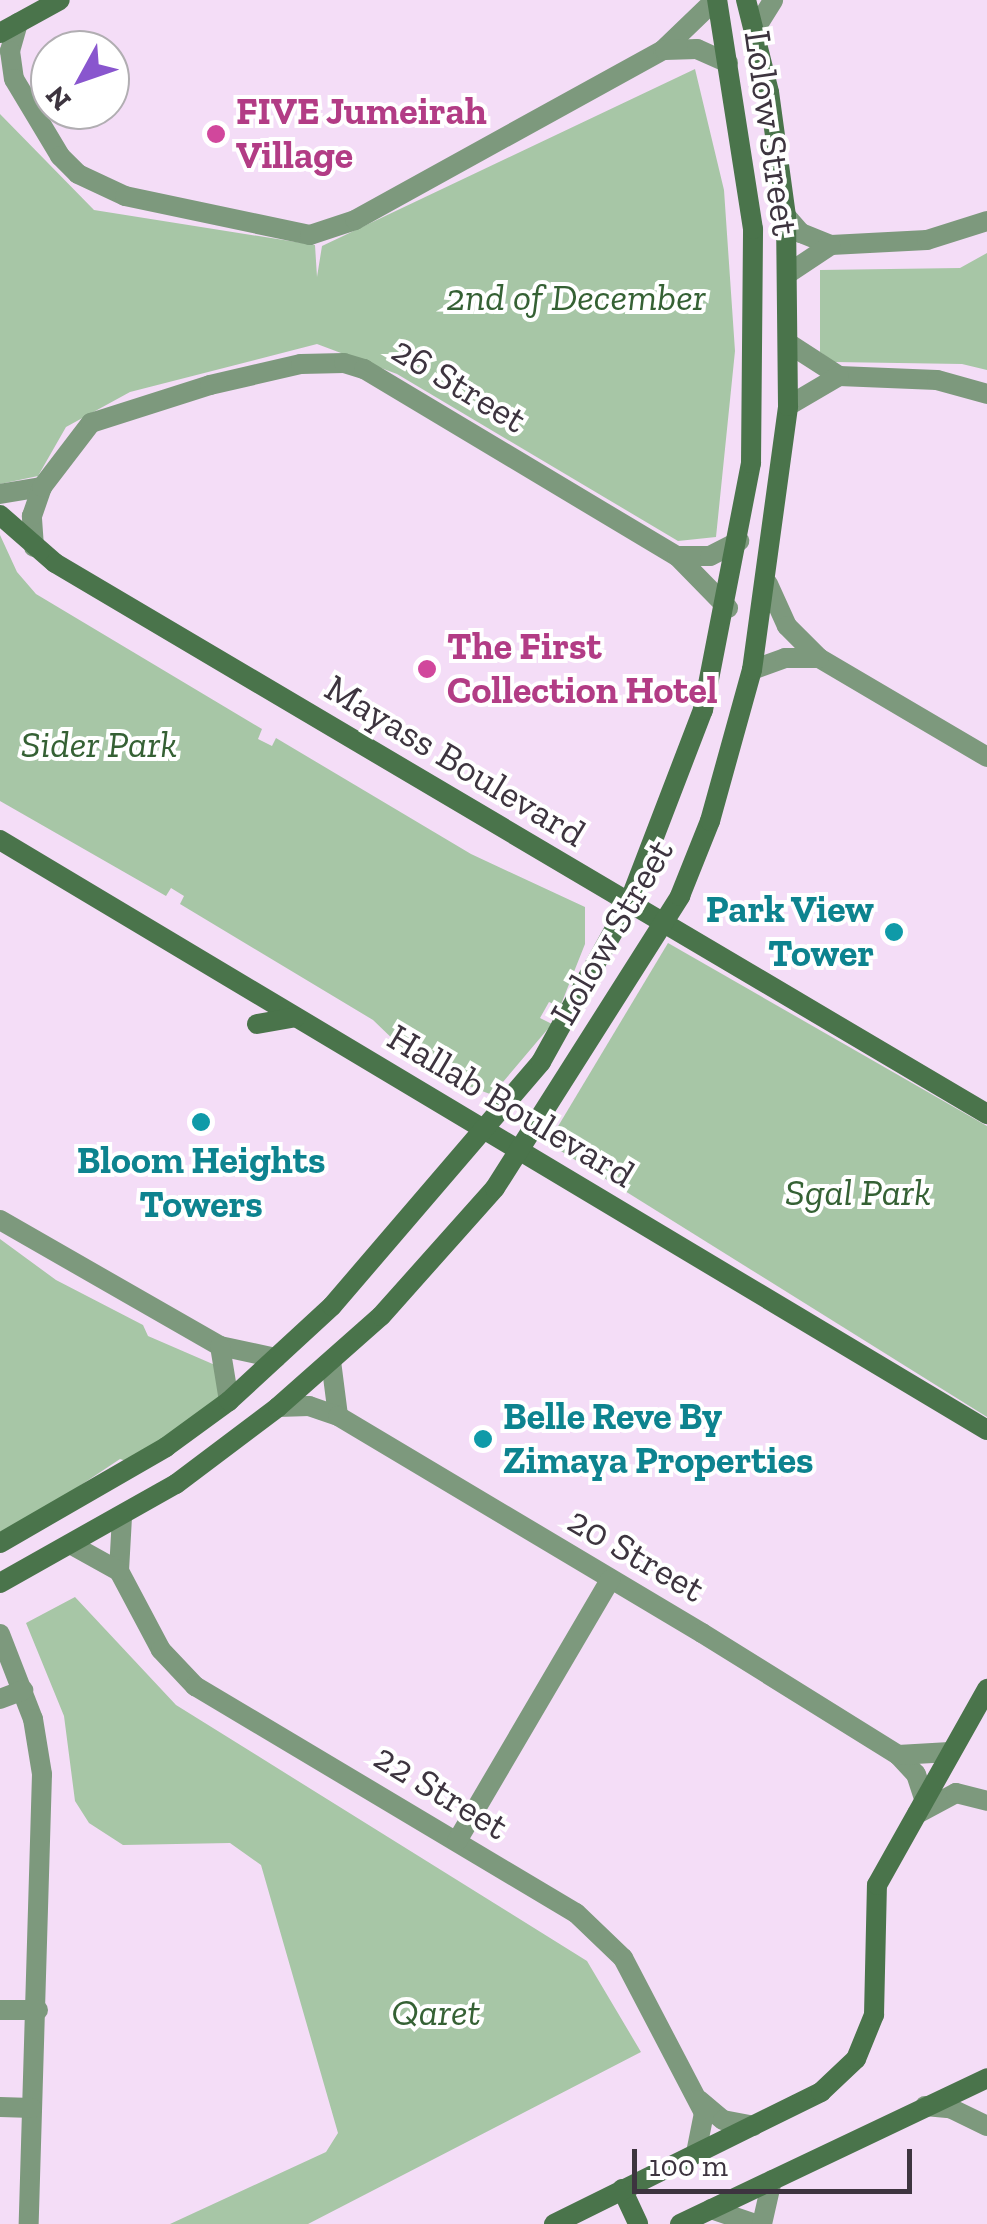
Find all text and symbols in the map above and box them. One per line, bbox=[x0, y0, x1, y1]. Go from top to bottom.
street label: Lolow Street bbox=[734, 27, 808, 239]
north arrow bbox=[30, 30, 130, 130]
text: N bbox=[39, 80, 78, 117]
place label: FIVE Jumeirah Village bbox=[236, 89, 488, 178]
marker: FIVE Jumeirah Village bbox=[205, 123, 227, 145]
park label: 2nd of December bbox=[446, 275, 706, 321]
street label: 26 Street bbox=[384, 327, 534, 443]
place label: The First Collection Hotel bbox=[447, 624, 718, 714]
marker: The First Collection Hotel bbox=[416, 658, 438, 680]
street label: Mayass Boulevard bbox=[316, 665, 594, 857]
park label: Sider Park bbox=[21, 722, 177, 768]
street label: Lolow Street bbox=[540, 831, 684, 1033]
place label: Park View Tower bbox=[704, 887, 874, 976]
marker: Park View Tower bbox=[883, 921, 905, 943]
street label: Hallab Boulevard bbox=[379, 1014, 643, 1198]
marker: Bloom Heights Towers bbox=[190, 1111, 212, 1133]
place label: Bloom Heights Towers bbox=[77, 1138, 325, 1228]
park label: Sgal Park bbox=[785, 1170, 931, 1216]
place label: Belle Reve By Zimaya Properties bbox=[503, 1394, 813, 1484]
marker: Belle Reve By Zimaya Properties bbox=[472, 1428, 494, 1450]
street label: 20 Street bbox=[560, 1498, 712, 1612]
street label: 22 Street bbox=[366, 1734, 516, 1850]
park label: Qaret bbox=[391, 1990, 481, 2036]
scale bar bbox=[637, 2129, 917, 2191]
text: 100 m bbox=[649, 2148, 728, 2184]

